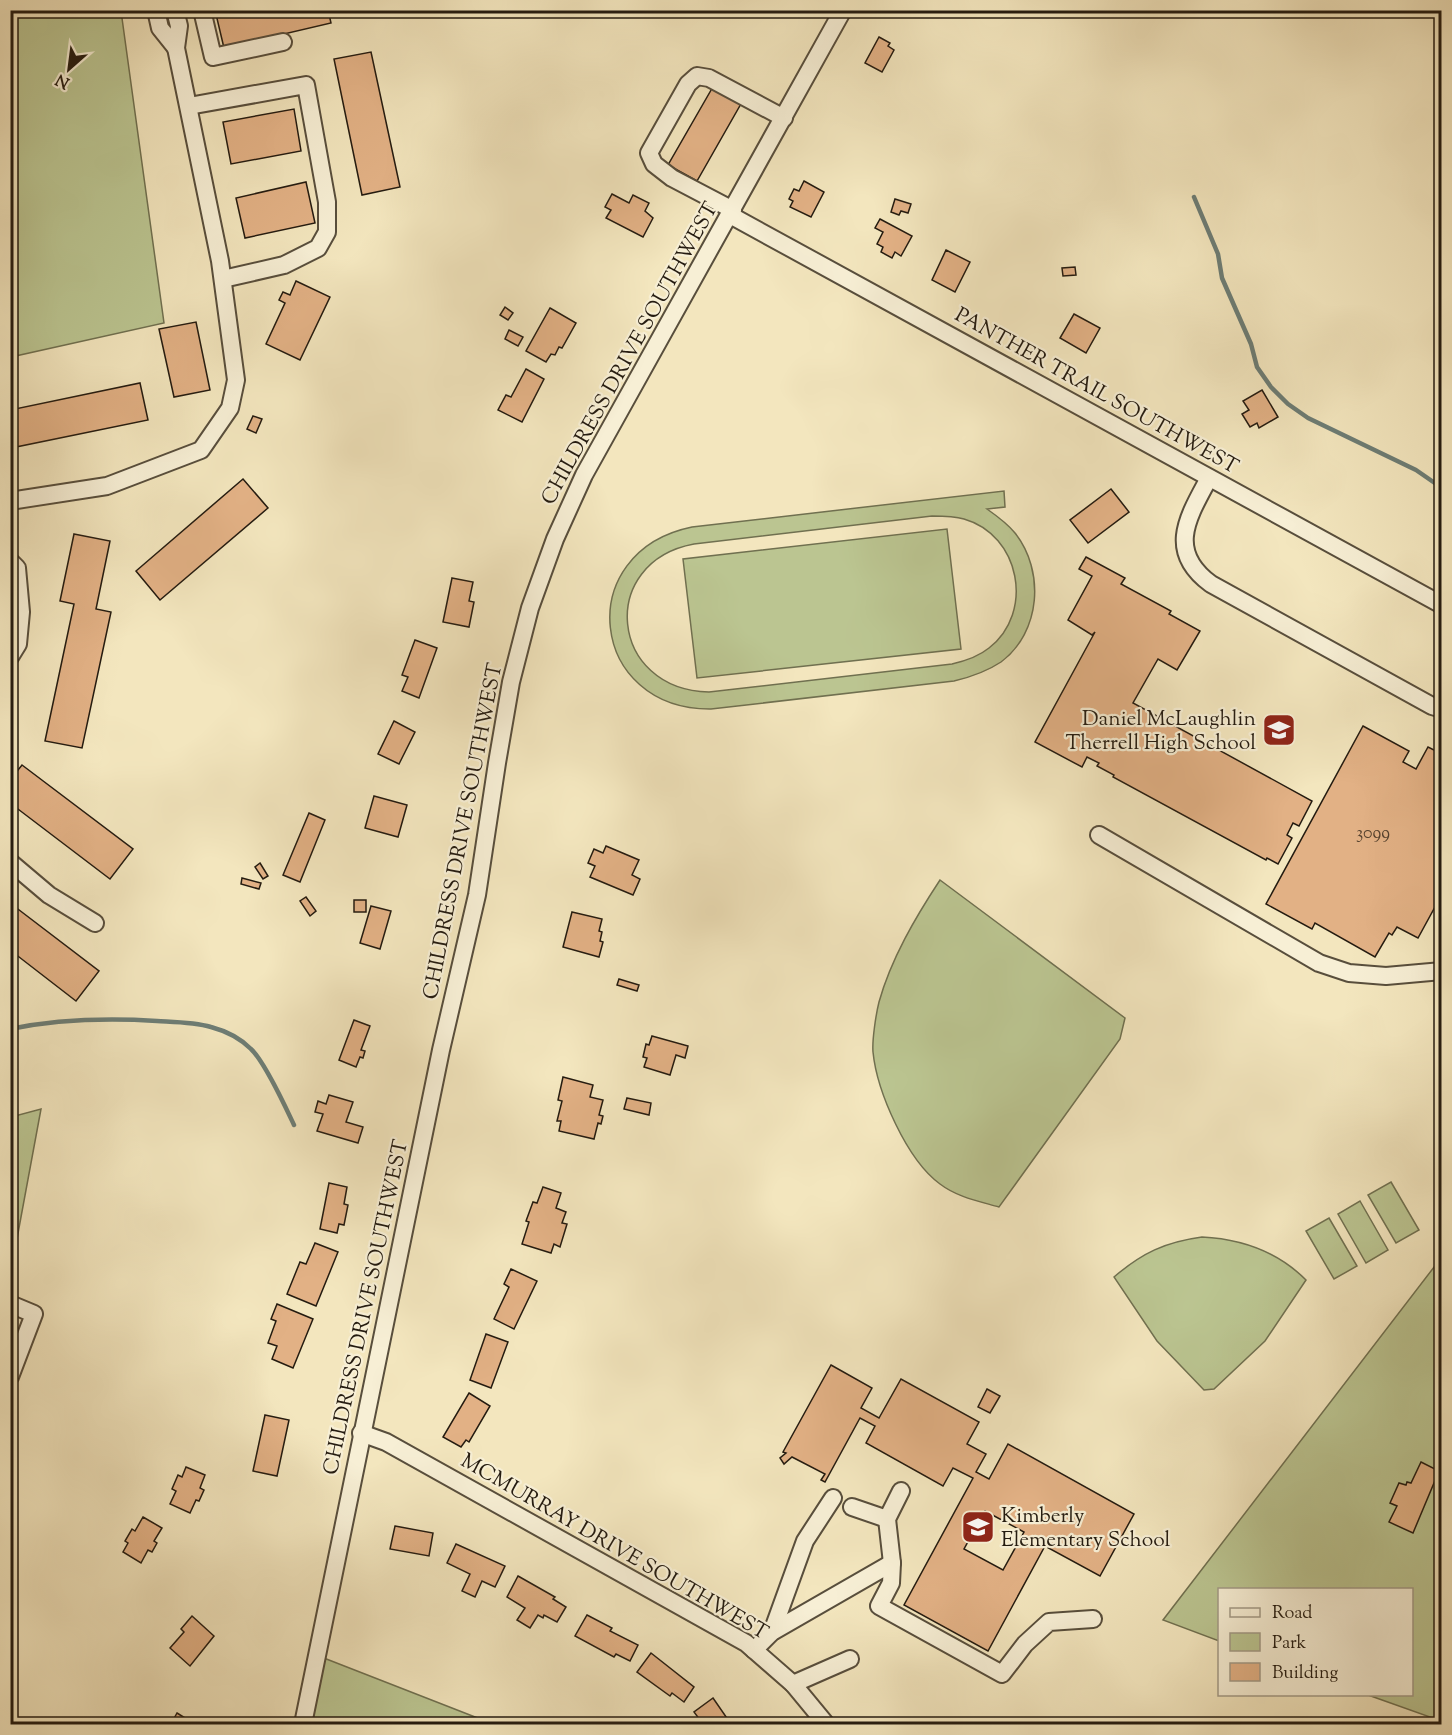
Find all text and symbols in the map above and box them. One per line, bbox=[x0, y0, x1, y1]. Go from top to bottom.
north arrow bbox=[39, 39, 99, 99]
text: N bbox=[52, 67, 74, 93]
street label: CHILDRESS DRIVE SOUTHWEST bbox=[535, 197, 727, 511]
street label: PANTHER TRAIL SOUTHWEST bbox=[949, 301, 1244, 483]
street label: CHILDRESS DRIVE SOUTHWEST bbox=[417, 660, 511, 1002]
place label: Daniel McLaughlin Therrell High School bbox=[1065, 705, 1256, 759]
school or university icon: Daniel McLaughlin Therrell High School bbox=[1261, 712, 1297, 748]
house number: 3099 bbox=[1356, 821, 1390, 847]
street label: CHILDRESS DRIVE SOUTHWEST bbox=[317, 1137, 417, 1478]
street label: MCMURRAY DRIVE SOUTHWEST bbox=[455, 1447, 774, 1649]
place label: Kimberly Elementary School bbox=[1001, 1502, 1171, 1556]
school or university icon: Kimberly Elementary School bbox=[960, 1509, 996, 1545]
legend bbox=[1218, 1588, 1413, 1696]
text: Road bbox=[1272, 1601, 1312, 1627]
text: Park bbox=[1272, 1631, 1307, 1657]
text: Building bbox=[1272, 1661, 1338, 1687]

